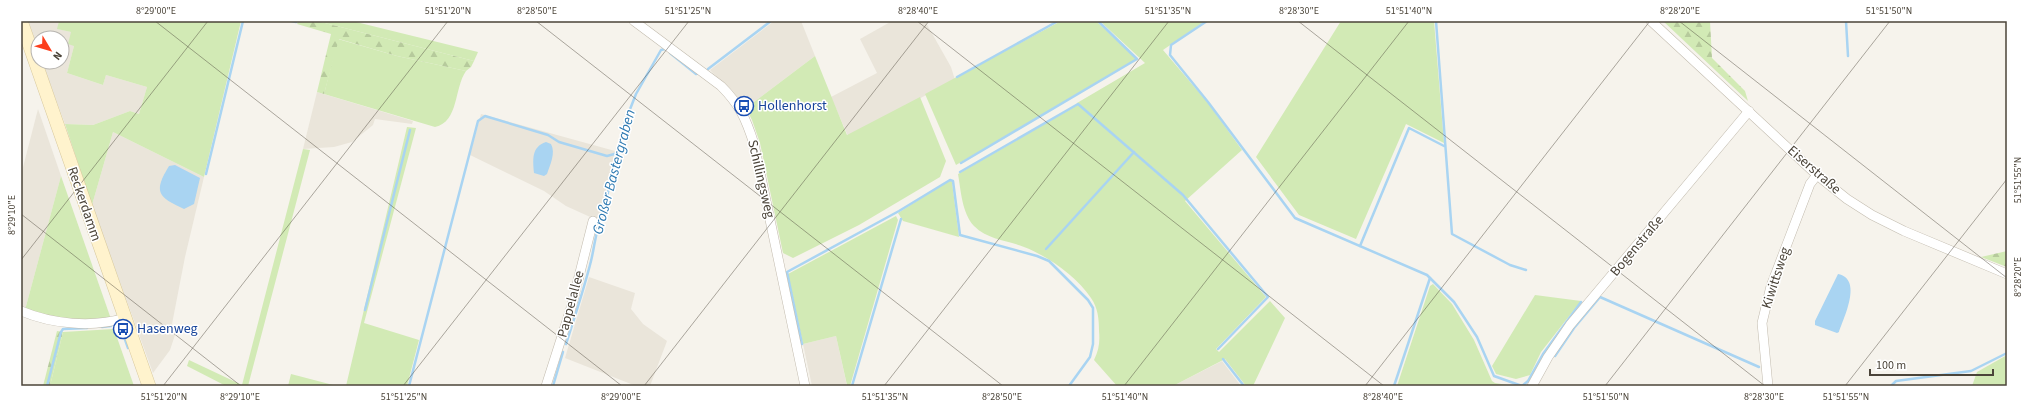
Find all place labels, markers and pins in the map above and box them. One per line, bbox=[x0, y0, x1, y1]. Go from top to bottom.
bus stop icon: Hollenhorst bbox=[733, 95, 755, 117]
place label: Hollenhorst bbox=[758, 96, 827, 116]
bus stop icon: Hasenweg bbox=[112, 318, 134, 340]
place label: Hasenweg bbox=[137, 319, 198, 339]

